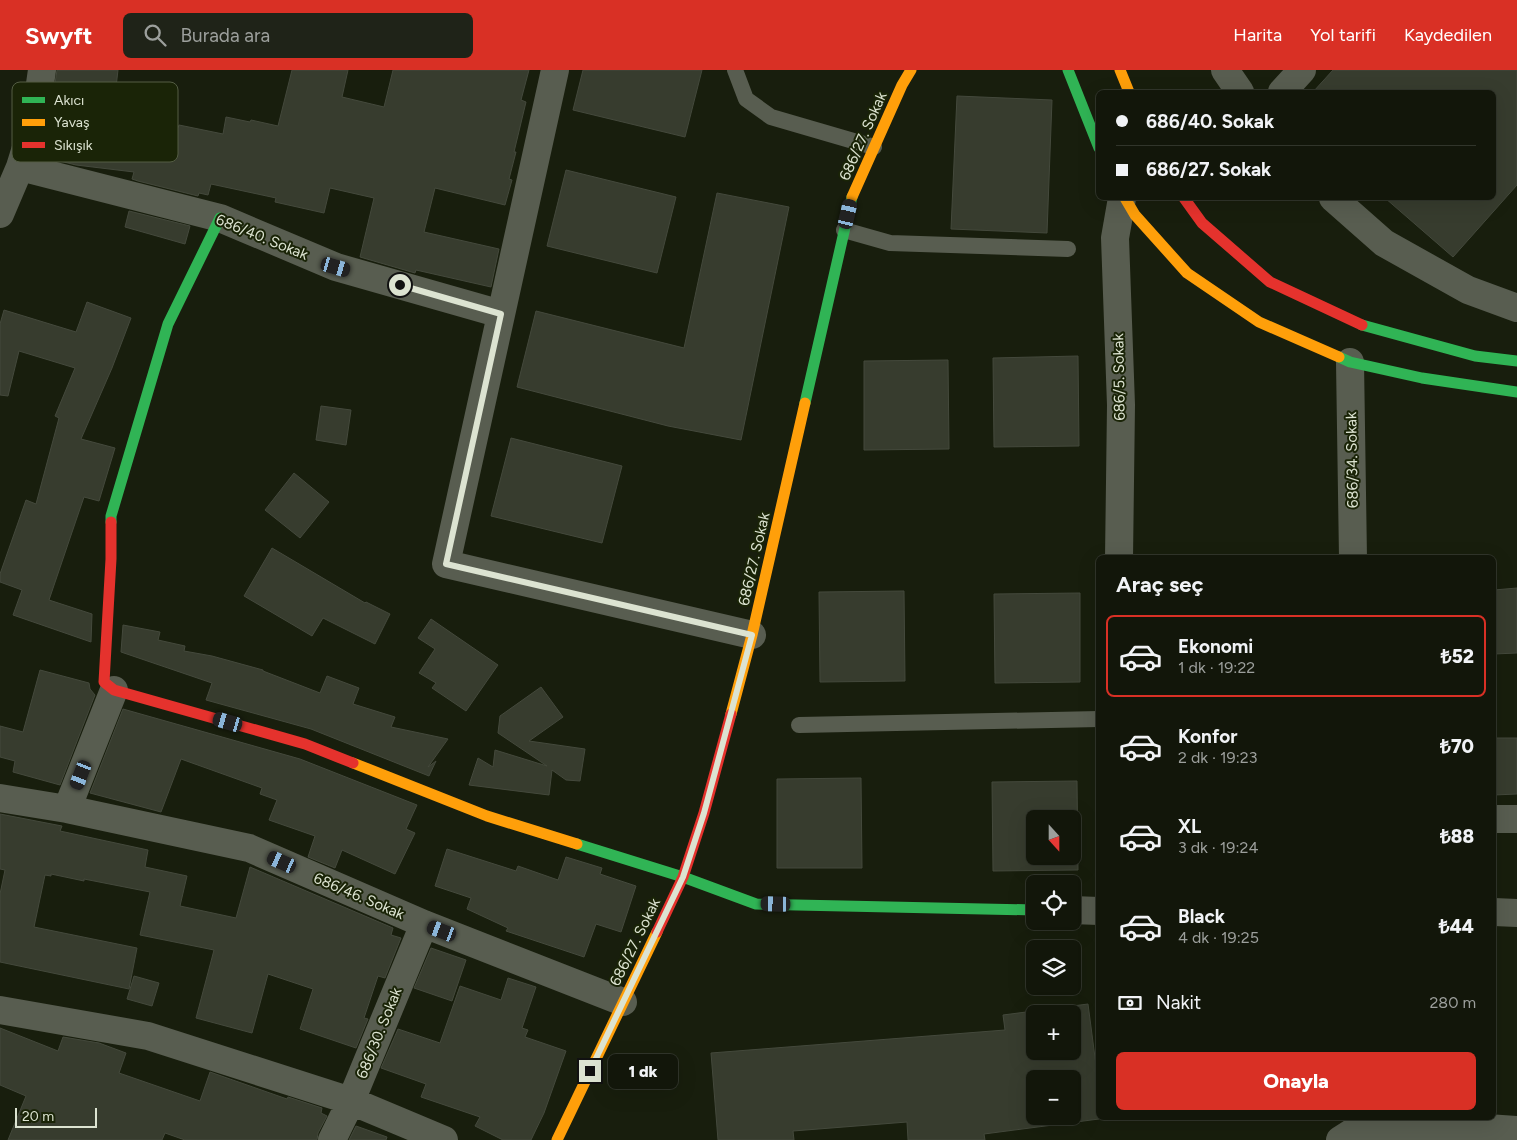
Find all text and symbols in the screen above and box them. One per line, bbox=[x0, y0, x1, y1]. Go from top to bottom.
search box bbox=[123, 13, 473, 58]
text: Swyft bbox=[25, 21, 93, 50]
icon: search bbox=[141, 21, 169, 49]
text: Burada ara bbox=[181, 24, 270, 47]
text: Harita bbox=[1233, 24, 1282, 46]
text: Yol tarifi bbox=[1310, 24, 1376, 46]
text: Kaydedilen bbox=[1404, 24, 1492, 46]
legend bbox=[12, 82, 178, 162]
street label: 686/27. Sokak bbox=[835, 88, 891, 183]
text: Akıcı bbox=[54, 92, 84, 109]
text: 686/40. Sokak bbox=[1146, 110, 1274, 133]
text: Yavaş bbox=[54, 114, 90, 131]
text: Sıkışık bbox=[54, 137, 93, 154]
text: 686/27. Sokak bbox=[1146, 158, 1271, 181]
car bbox=[837, 198, 858, 230]
street label: 686/40. Sokak bbox=[213, 210, 311, 264]
car bbox=[319, 256, 352, 278]
route start bbox=[389, 274, 411, 296]
street label: 686/5. Sokak bbox=[1109, 332, 1129, 421]
street label: 686/34. Sokak bbox=[1342, 411, 1362, 508]
street label: 686/27. Sokak bbox=[735, 510, 774, 607]
text: Araç seç bbox=[1116, 571, 1203, 598]
icon: car bbox=[1118, 634, 1163, 679]
text: Ekonomi bbox=[1178, 635, 1253, 658]
text: ₺52 bbox=[1441, 645, 1474, 668]
text: 1 dk · 19:22 bbox=[1178, 658, 1255, 677]
car bbox=[211, 711, 244, 733]
icon: car bbox=[1118, 724, 1163, 769]
text: Konfor bbox=[1178, 725, 1237, 748]
text: ₺70 bbox=[1440, 735, 1474, 758]
text: 2 dk · 19:23 bbox=[1178, 748, 1257, 767]
car bbox=[68, 758, 93, 792]
north arrow bbox=[1026, 810, 1081, 865]
map controls bbox=[1026, 810, 1081, 1125]
icon: car bbox=[1118, 814, 1163, 859]
text: XL bbox=[1178, 815, 1201, 838]
text: ₺88 bbox=[1440, 825, 1474, 848]
text: 3 dk · 19:24 bbox=[1178, 838, 1258, 857]
car bbox=[265, 849, 298, 875]
street label: 686/46. Sokak bbox=[311, 869, 408, 923]
button: locate bbox=[1026, 875, 1081, 930]
street label: 686/27. Sokak bbox=[606, 895, 664, 989]
car bbox=[760, 896, 791, 912]
icon: car bbox=[1118, 904, 1163, 949]
text: Black bbox=[1178, 905, 1225, 928]
text: ₺44 bbox=[1439, 915, 1474, 938]
car bbox=[425, 919, 458, 943]
text: 4 dk · 19:25 bbox=[1178, 928, 1259, 947]
button: layers bbox=[1026, 940, 1081, 995]
street label: 686/30. Sokak bbox=[353, 984, 406, 1081]
icon: cash bbox=[1116, 989, 1144, 1017]
text: Nakit bbox=[1156, 991, 1201, 1014]
text: 280 m bbox=[1429, 993, 1476, 1012]
button: + bbox=[1026, 1005, 1081, 1060]
button: Onayla bbox=[1116, 1052, 1476, 1110]
callout: 1 dk bbox=[608, 1054, 678, 1088]
route end bbox=[579, 1060, 601, 1082]
text: 1 dk bbox=[628, 1062, 658, 1081]
button: − bbox=[1026, 1070, 1081, 1125]
scale bar bbox=[15, 1105, 98, 1128]
text: 20 m bbox=[22, 1108, 54, 1125]

